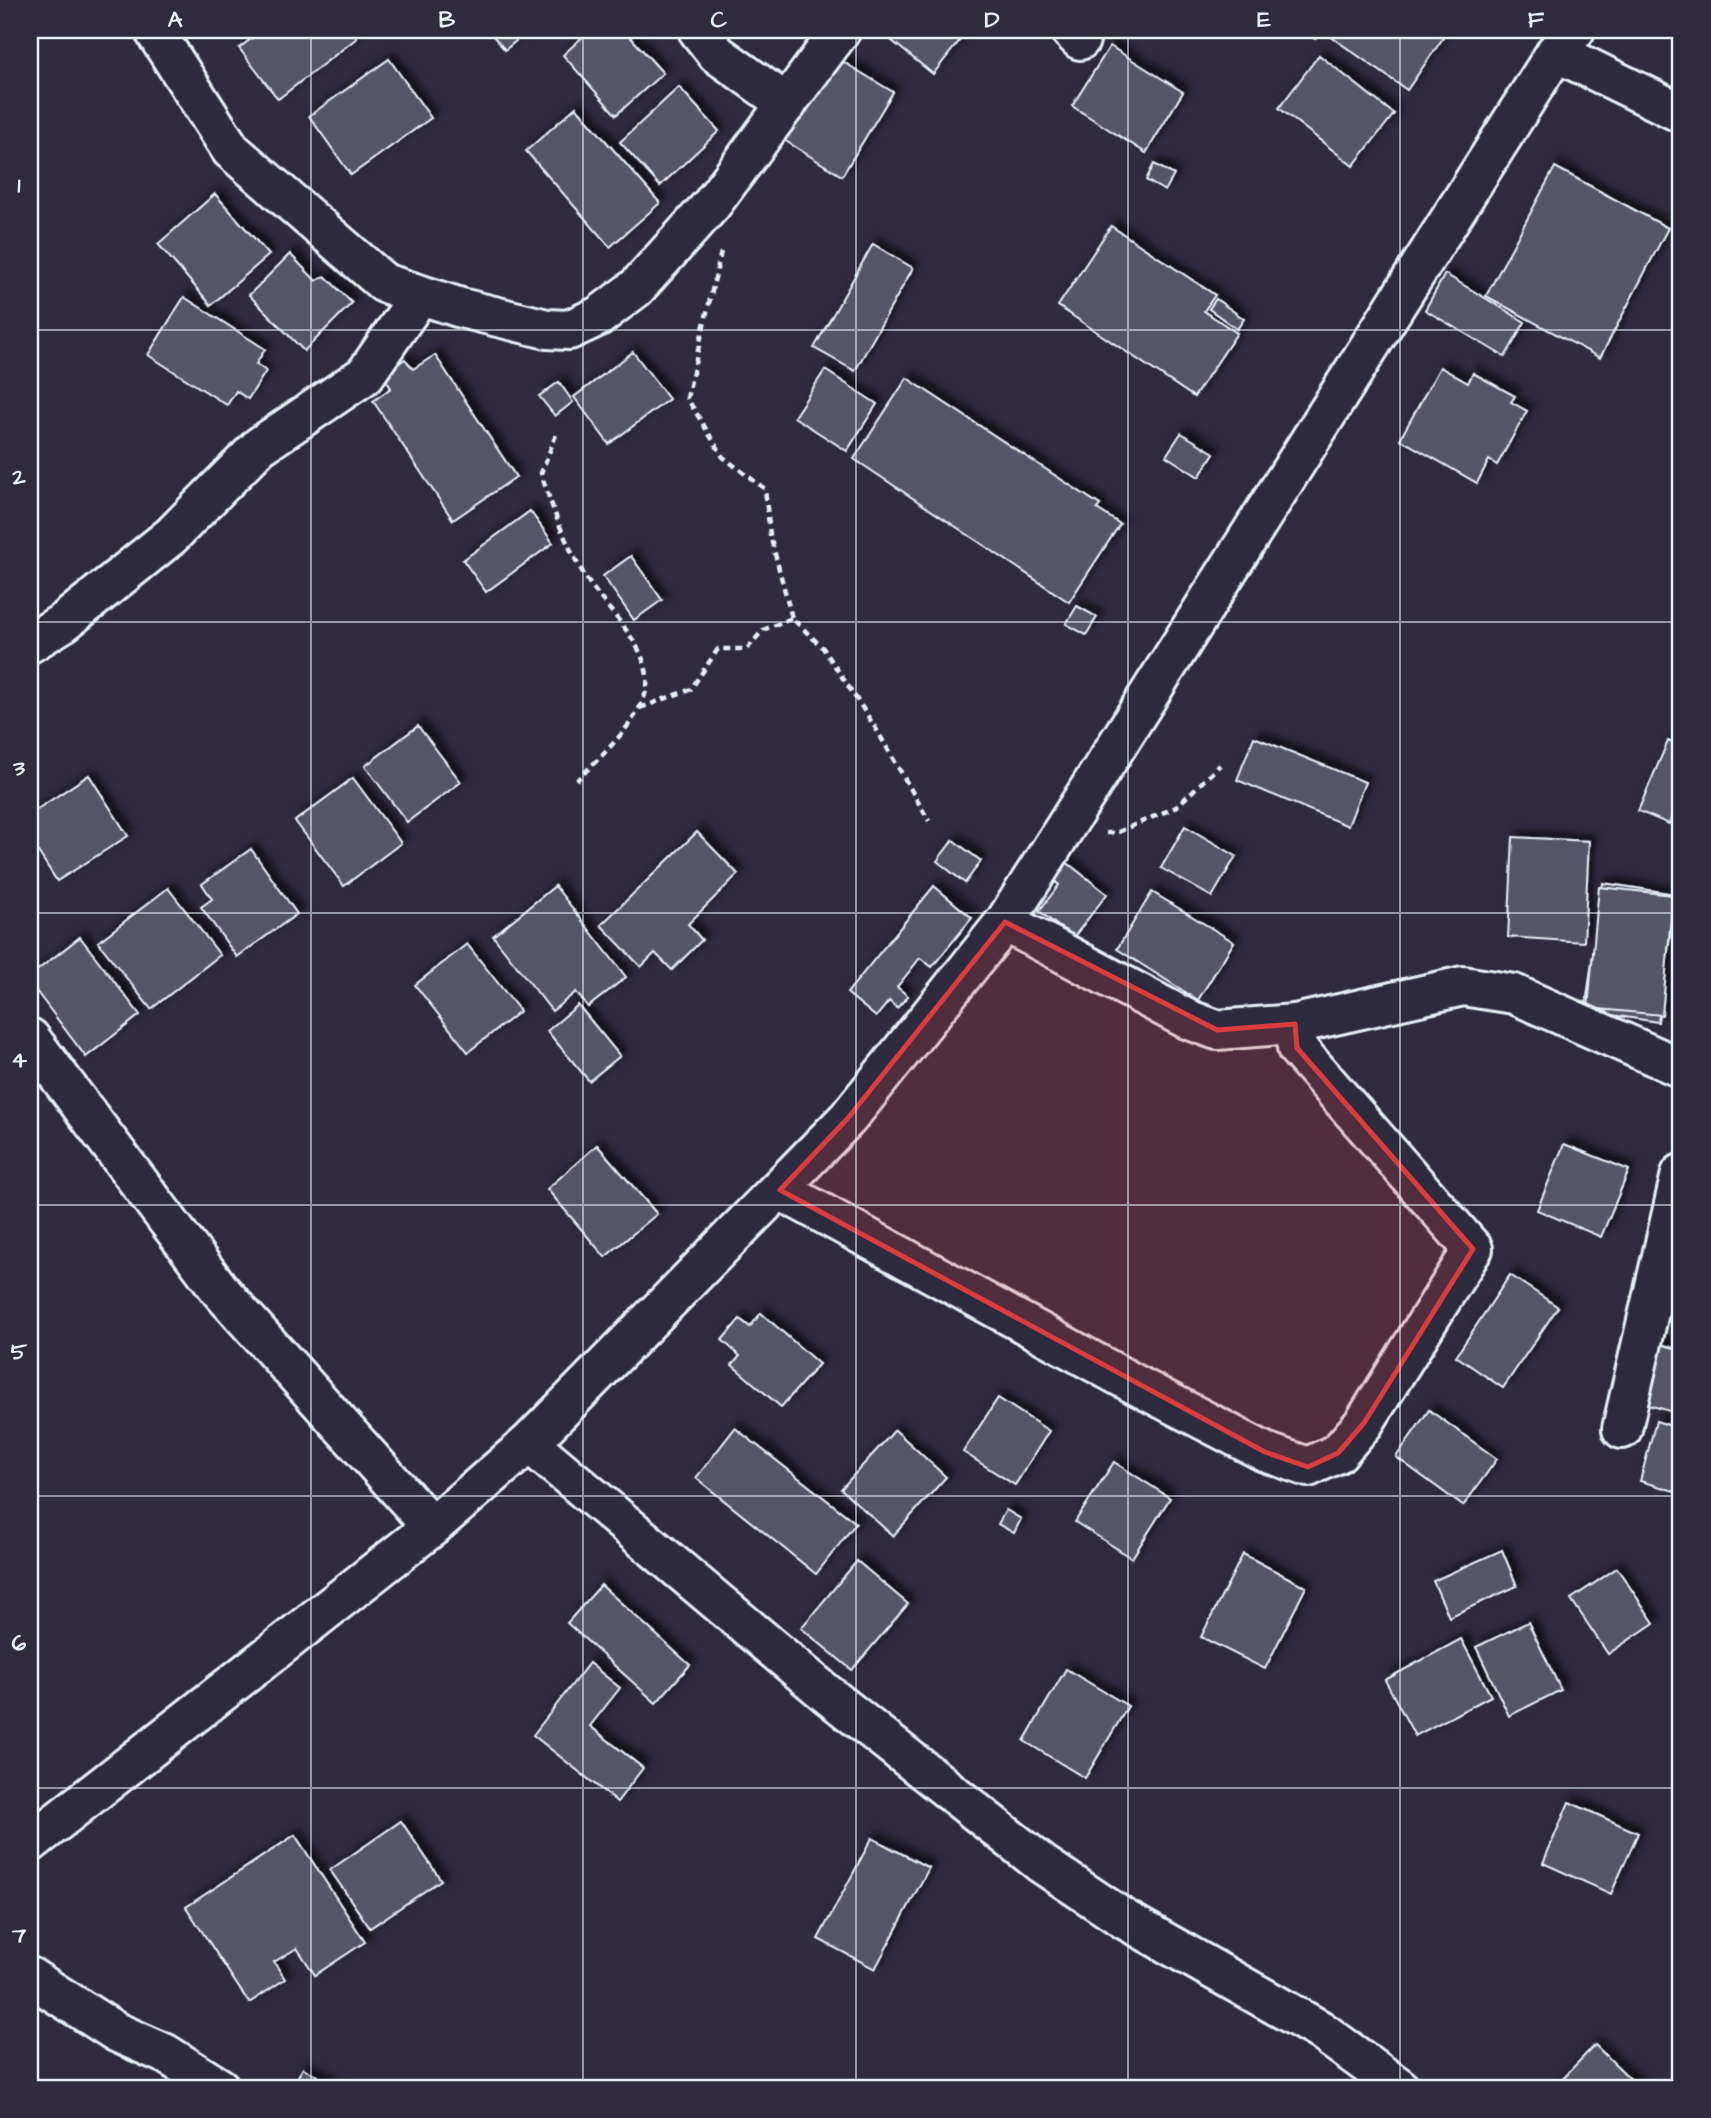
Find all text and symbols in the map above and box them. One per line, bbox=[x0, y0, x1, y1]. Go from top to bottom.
text: A bbox=[168, 4, 183, 36]
text: B bbox=[439, 4, 456, 36]
text: C bbox=[711, 4, 728, 36]
text: D bbox=[985, 4, 1000, 36]
text: E bbox=[1257, 4, 1271, 36]
text: F bbox=[1528, 4, 1545, 36]
text: 1 bbox=[18, 169, 21, 201]
text: 2 bbox=[11, 461, 26, 493]
text: 3 bbox=[12, 752, 25, 784]
text: 4 bbox=[11, 1044, 27, 1076]
text: 5 bbox=[11, 1336, 28, 1368]
text: 6 bbox=[12, 1627, 27, 1659]
text: 7 bbox=[11, 1919, 27, 1951]

